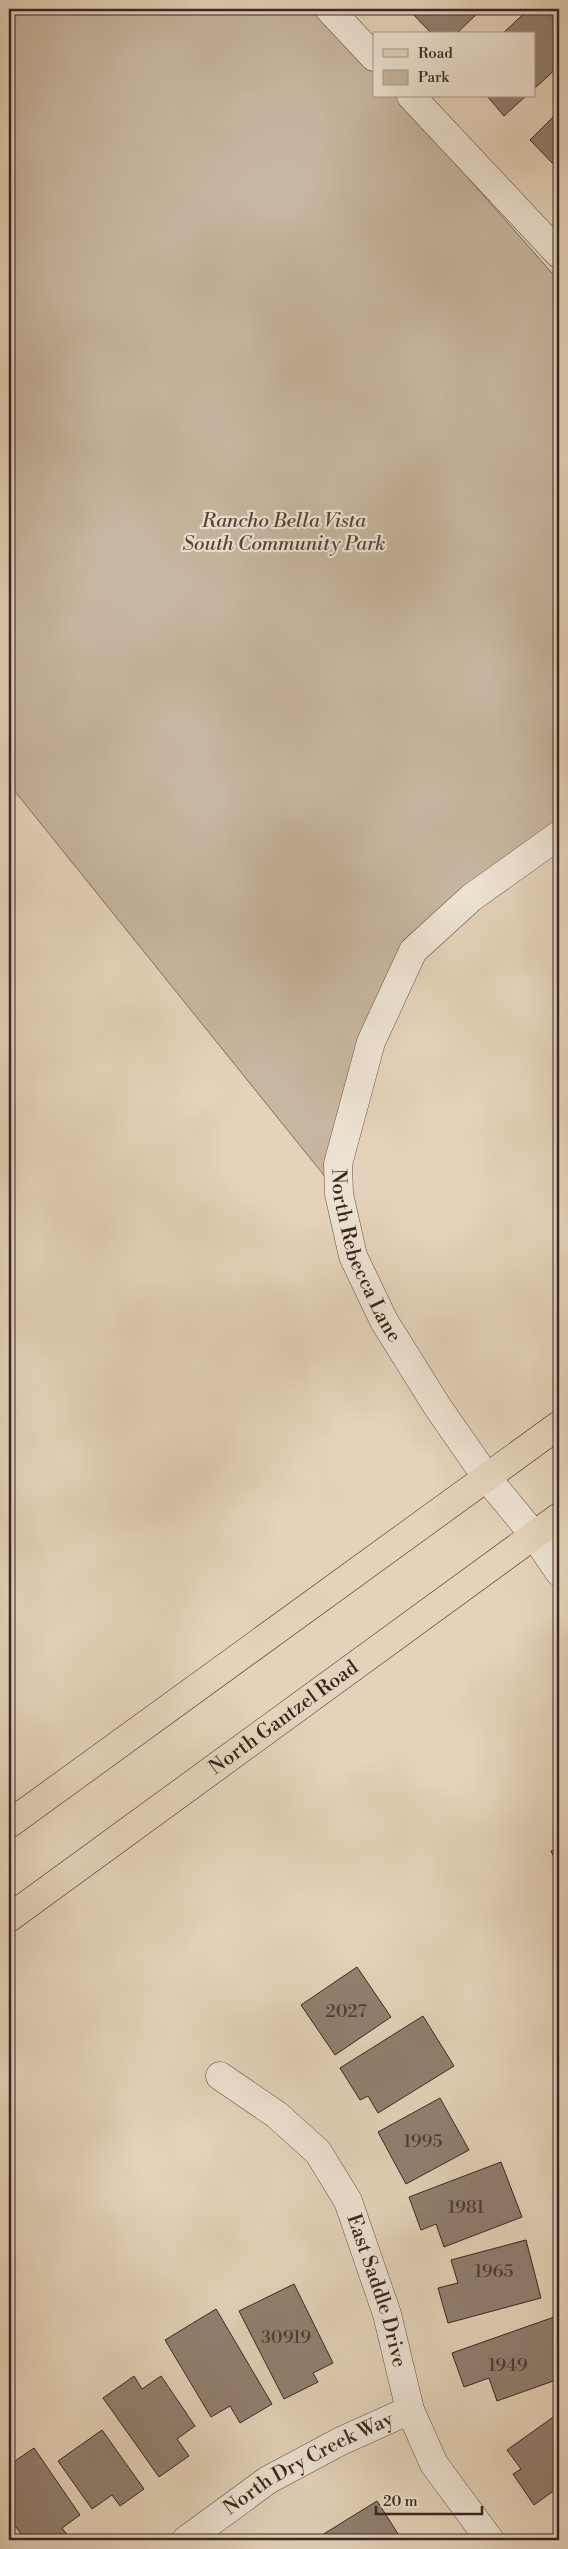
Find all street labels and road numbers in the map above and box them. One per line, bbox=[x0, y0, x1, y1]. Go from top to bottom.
street label: North Rebecca Lane bbox=[326, 1168, 407, 1347]
street label: North Gantzel Road bbox=[204, 1655, 364, 1780]
street label: East Saddle Drive bbox=[341, 2211, 412, 2370]
street label: North Dry Creek Way bbox=[219, 2407, 397, 2521]

